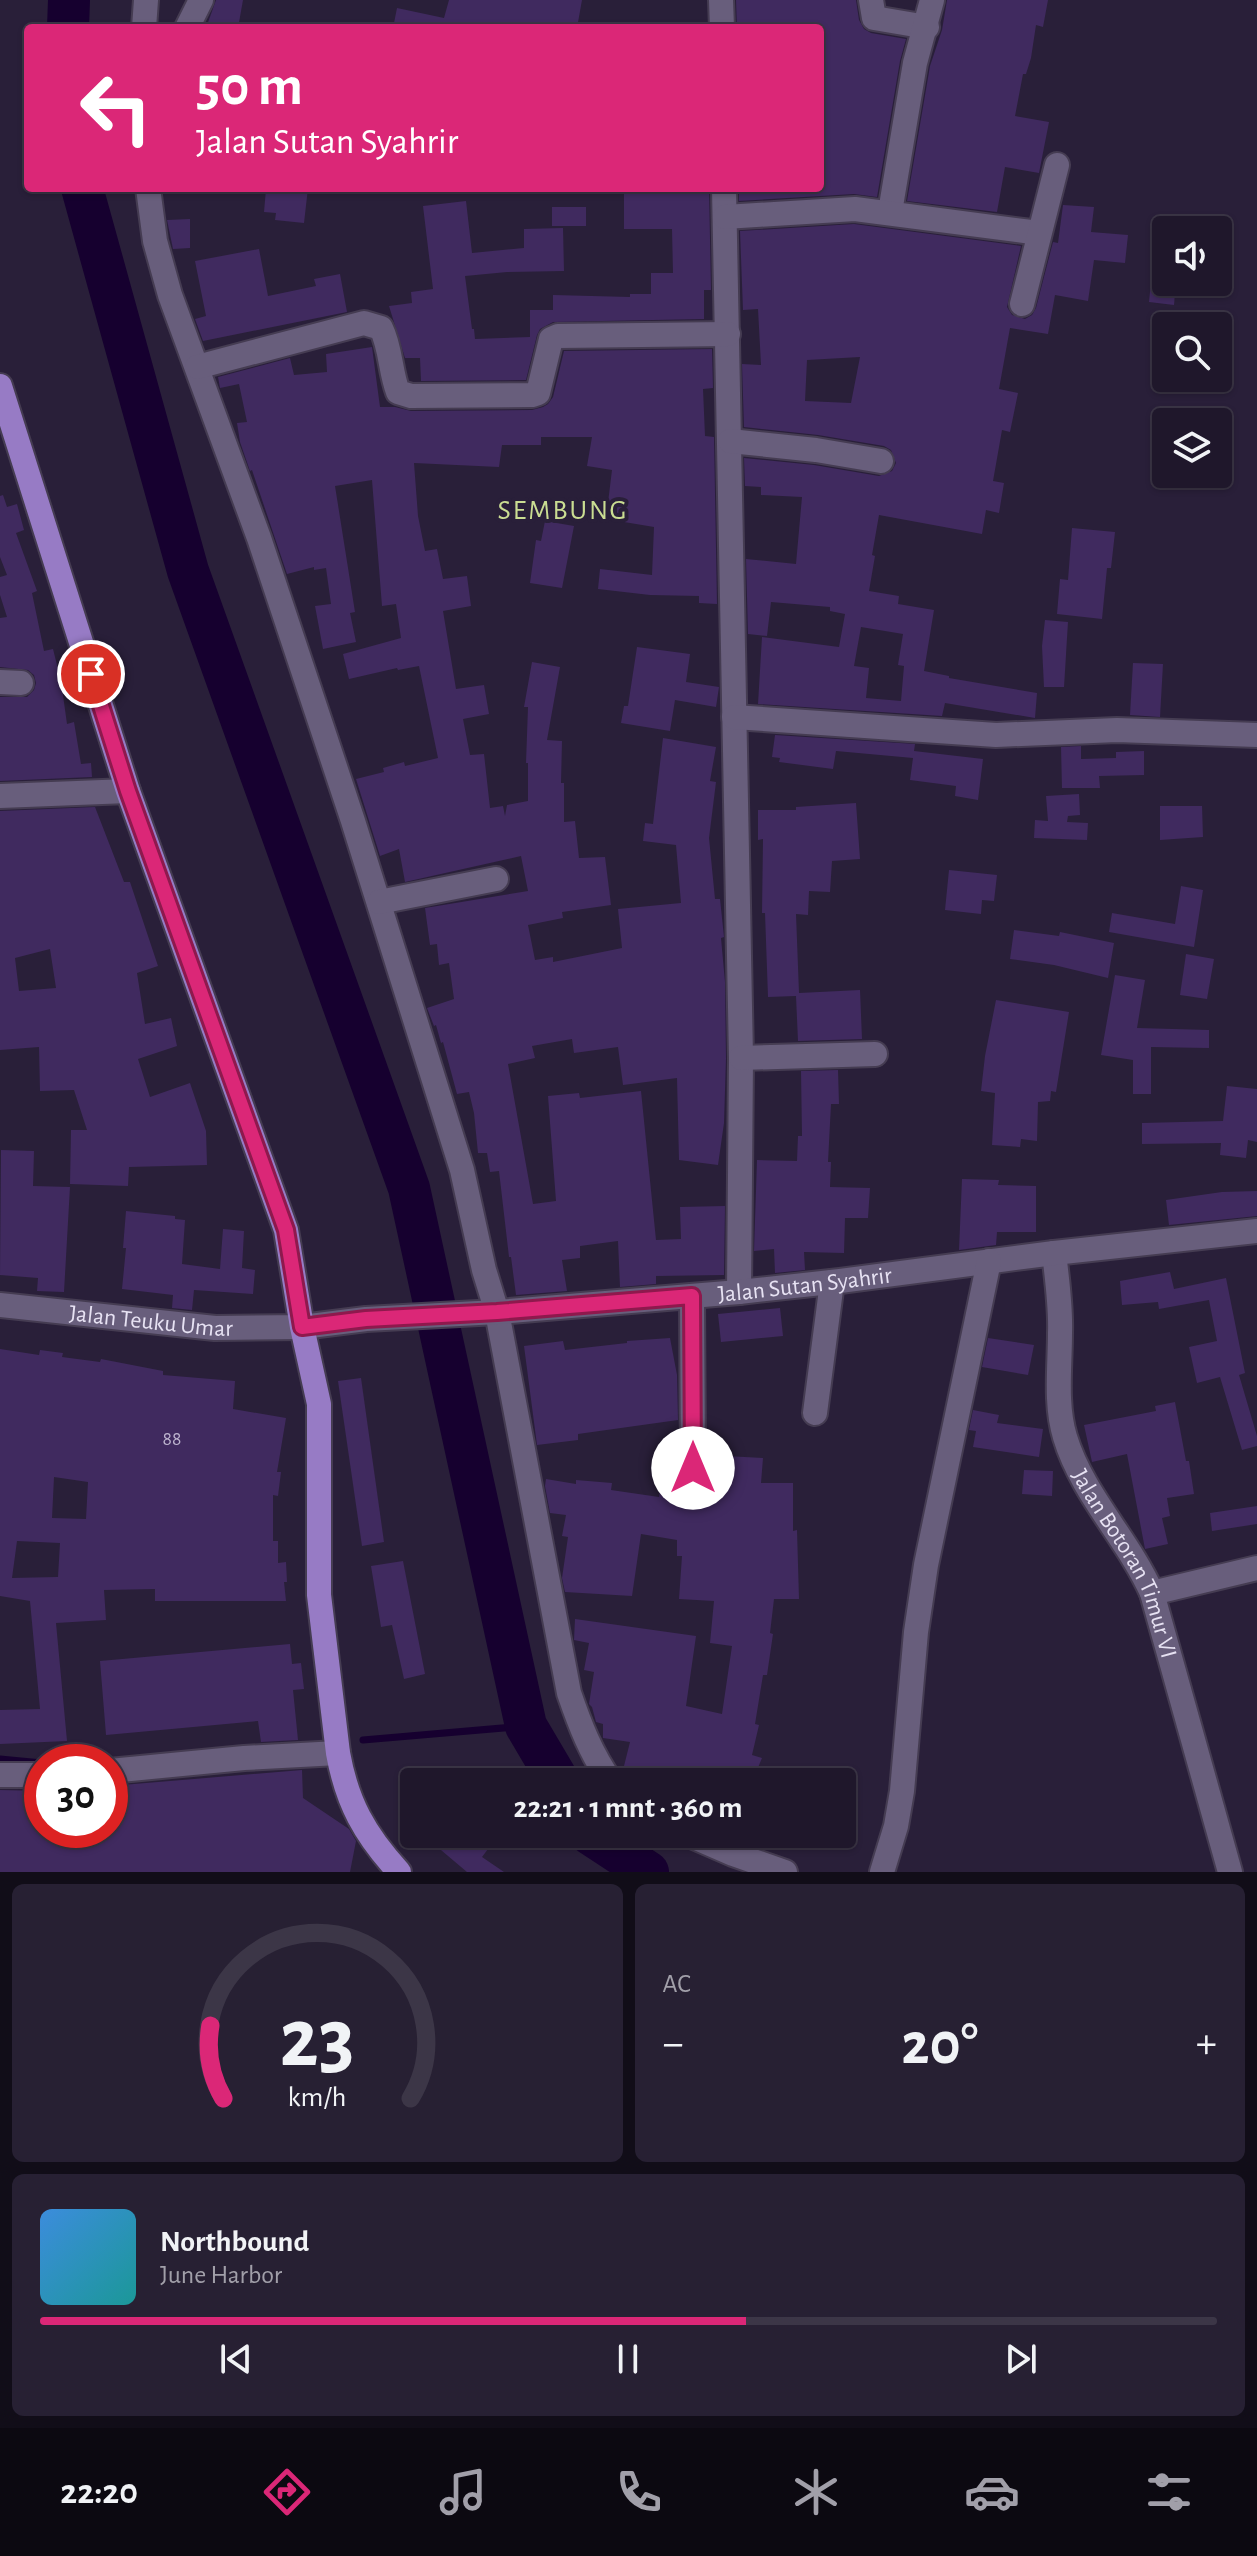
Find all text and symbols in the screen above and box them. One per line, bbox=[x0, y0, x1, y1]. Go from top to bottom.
icon: left bbox=[64, 56, 168, 160]
text: 50 m bbox=[196, 59, 303, 115]
text: Jalan Sutan Syahrir bbox=[196, 124, 458, 160]
map controls bbox=[1152, 216, 1232, 488]
button: sound bbox=[1152, 216, 1232, 296]
button: search bbox=[1152, 312, 1232, 392]
button: layers bbox=[1152, 408, 1232, 488]
district label: SEMBUNG bbox=[498, 497, 628, 525]
pin bbox=[57, 640, 125, 708]
icon: arrive bbox=[69, 652, 113, 696]
street label: Jalan Sutan Syahrir bbox=[717, 1263, 894, 1307]
street label: Jalan Teuku Umar bbox=[68, 1301, 233, 1341]
position arrow bbox=[651, 1426, 735, 1510]
house number: 88 bbox=[163, 1429, 181, 1449]
street label: Jalan Botoran Timur VI bbox=[1067, 1465, 1181, 1661]
speed limit sign: 30 bbox=[24, 1744, 128, 1848]
text: 22:21 · 1 mnt · 360 m bbox=[513, 1793, 743, 1823]
text: AC bbox=[663, 1971, 691, 1997]
text: 23 bbox=[280, 1998, 355, 2082]
text: 20° bbox=[901, 2015, 978, 2075]
text: − bbox=[663, 2022, 684, 2066]
text: + bbox=[1196, 2022, 1217, 2066]
text: km/h bbox=[288, 2083, 347, 2112]
text: Northbound bbox=[160, 2227, 309, 2257]
text: June Harbor bbox=[160, 2262, 282, 2288]
icon: previous bbox=[214, 2337, 258, 2381]
icon: pause bbox=[606, 2337, 650, 2381]
icon: next bbox=[999, 2337, 1043, 2381]
icon: directions bbox=[259, 2464, 315, 2520]
icon: music bbox=[435, 2464, 491, 2520]
icon: phone bbox=[611, 2464, 667, 2520]
icon: climate bbox=[788, 2464, 844, 2520]
icon: car bbox=[964, 2464, 1020, 2520]
icon: filters bbox=[1141, 2464, 1197, 2520]
text: 22:20 bbox=[60, 2474, 138, 2510]

